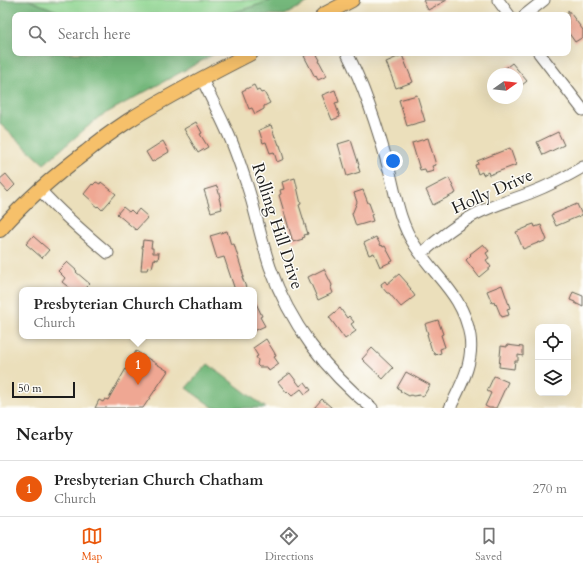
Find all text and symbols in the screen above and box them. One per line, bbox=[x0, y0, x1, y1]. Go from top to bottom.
search box bbox=[12, 12, 571, 56]
icon: search bbox=[26, 23, 48, 45]
text: Search here bbox=[58, 24, 131, 44]
north arrow bbox=[487, 68, 523, 104]
your location bbox=[383, 151, 403, 171]
street label: Rolling Hill Drive bbox=[246, 160, 309, 292]
street label: Holly Drive bbox=[448, 163, 536, 220]
popup bbox=[19, 287, 257, 339]
text: Presbyterian Church Chatham bbox=[33, 294, 243, 314]
text: Church bbox=[33, 314, 75, 332]
map controls bbox=[535, 324, 571, 396]
button: locate bbox=[535, 324, 571, 360]
pin: 1 bbox=[125, 352, 151, 385]
button: layers bbox=[535, 360, 571, 396]
scale bar bbox=[12, 380, 75, 399]
text: 50 m bbox=[18, 381, 42, 396]
text: Nearby bbox=[16, 423, 73, 446]
text: Presbyterian Church Chatham bbox=[54, 470, 263, 490]
text: 1 bbox=[26, 480, 32, 498]
text: 270 m bbox=[533, 480, 567, 498]
text: Church bbox=[54, 490, 96, 508]
tab: Map bbox=[81, 525, 103, 564]
tab: Directions bbox=[265, 525, 313, 564]
tab: Saved bbox=[475, 525, 502, 564]

